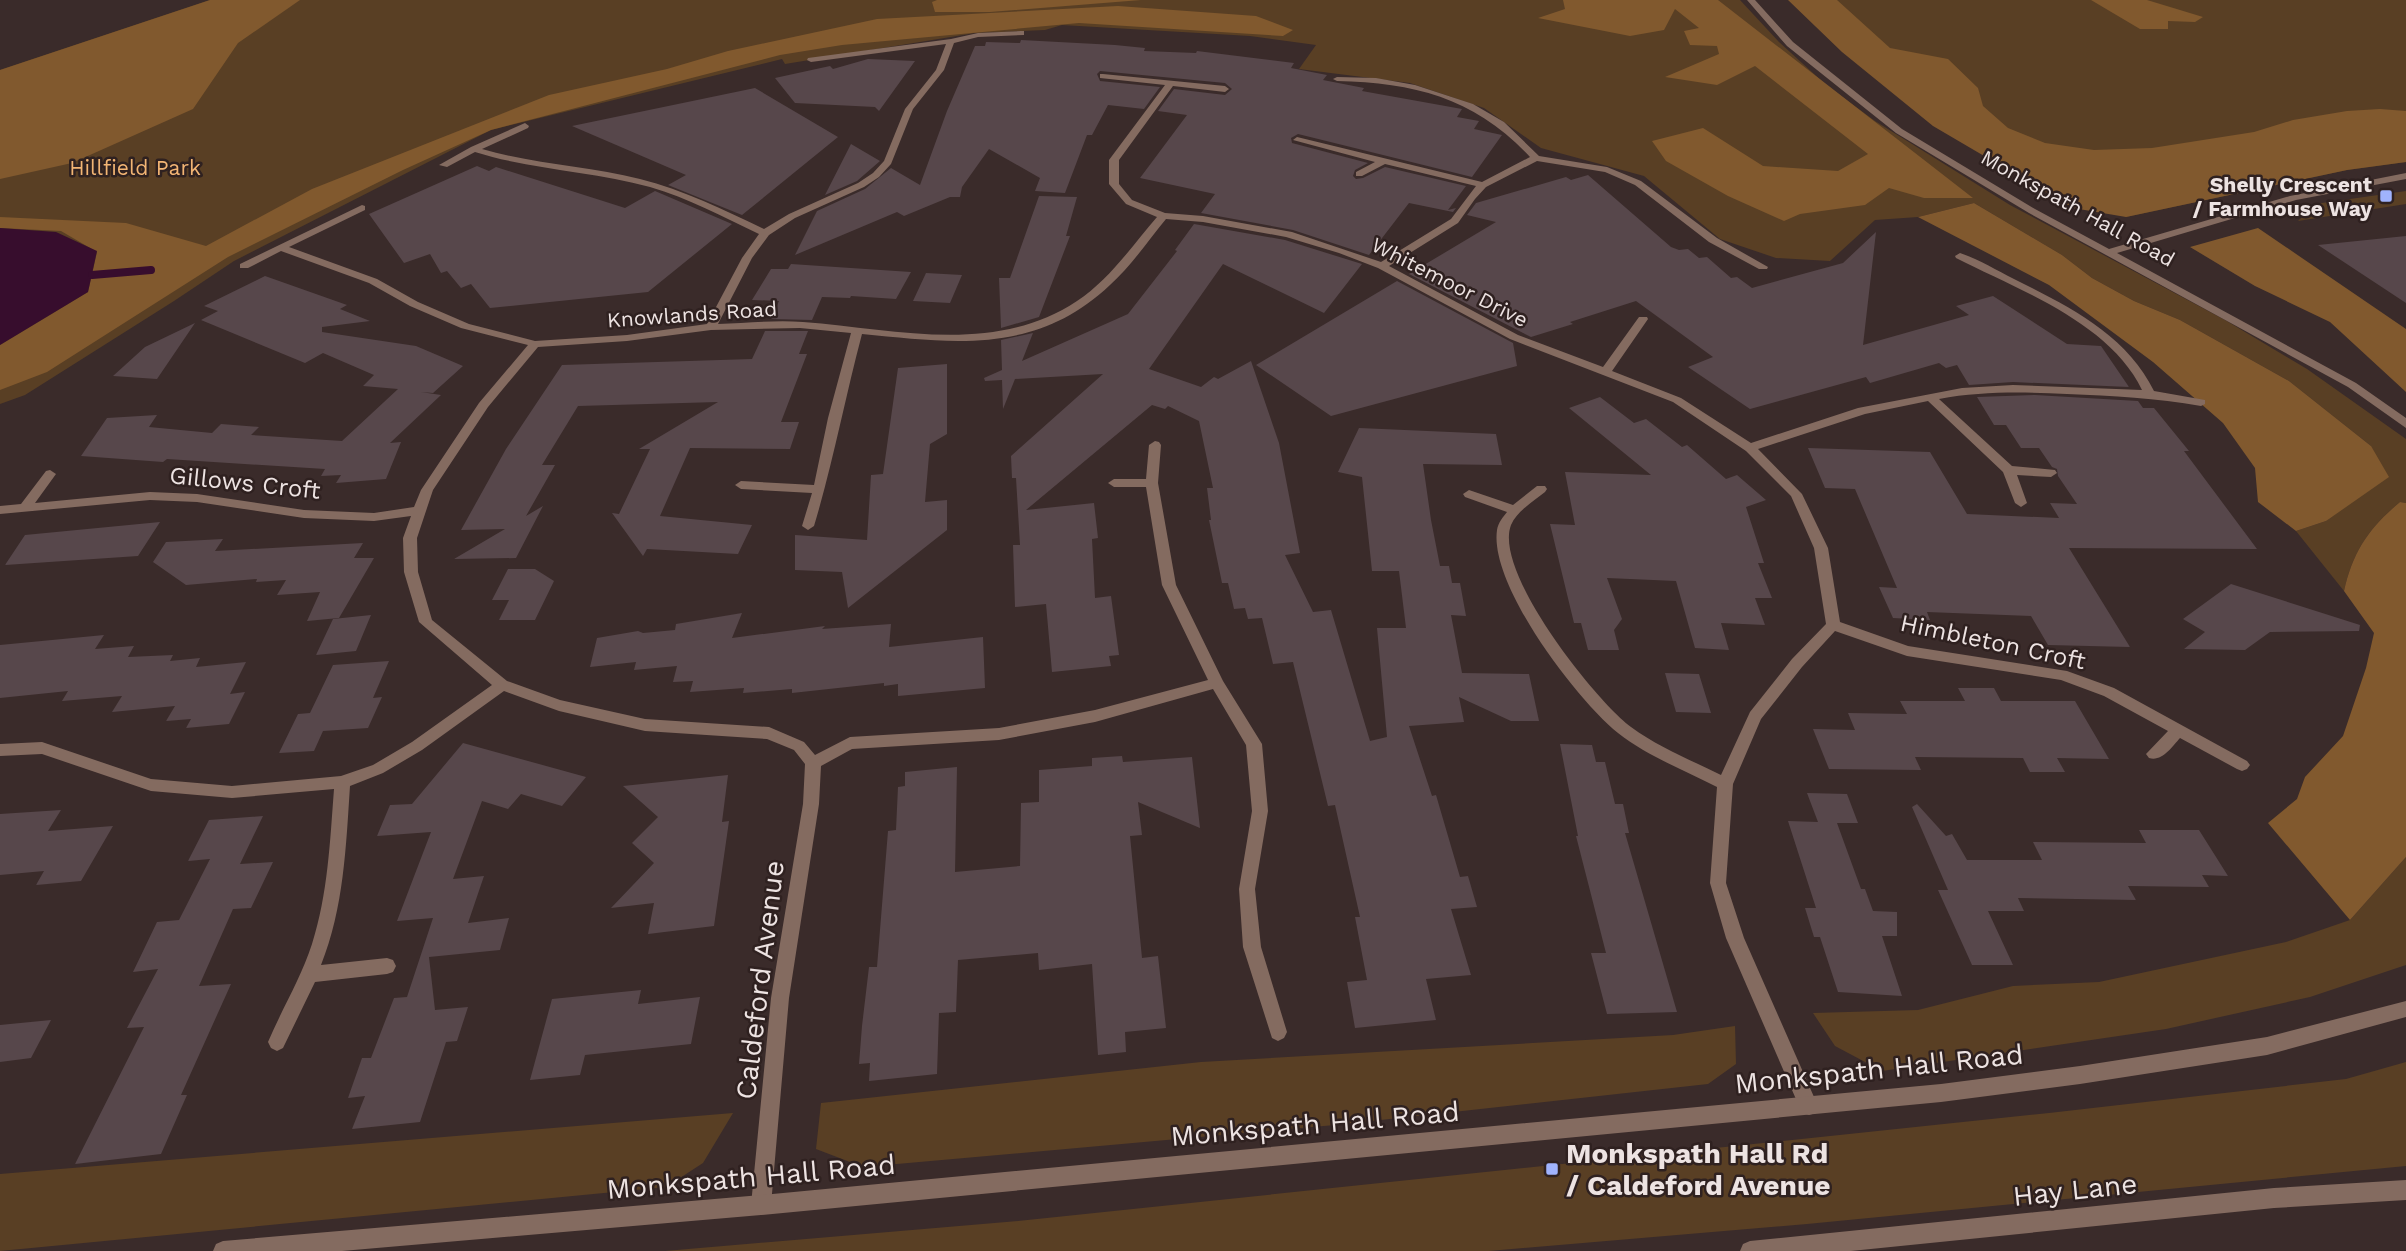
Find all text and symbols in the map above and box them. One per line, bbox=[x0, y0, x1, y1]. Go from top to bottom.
street label: Monkspath Hall Road bbox=[1977, 144, 2179, 272]
park label: Hillfield Park bbox=[69, 155, 201, 180]
place label: Shelly Crescent / Farmhouse Way bbox=[2192, 172, 2372, 221]
marker: Shelly Crescent / Farmhouse Way bbox=[2378, 188, 2394, 204]
street label: Whitemoor Drive bbox=[1368, 232, 1532, 332]
street label: Knowlands Road bbox=[606, 296, 778, 332]
street label: Gillows Croft bbox=[168, 461, 322, 505]
street label: Himbleton Croft bbox=[1898, 609, 2088, 675]
street label: Caldeford Avenue bbox=[729, 859, 791, 1101]
street label: Monkspath Hall Road bbox=[1733, 1037, 2025, 1101]
street label: Monkspath Hall Road bbox=[1169, 1095, 1461, 1153]
place label: Monkspath Hall Rd / Caldeford Avenue bbox=[1566, 1137, 1830, 1202]
street label: Monkspath Hall Road bbox=[605, 1148, 897, 1206]
marker: Monkspath Hall Rd / Caldeford Avenue bbox=[1544, 1161, 1560, 1177]
street label: Hay Lane bbox=[2011, 1167, 2139, 1213]

